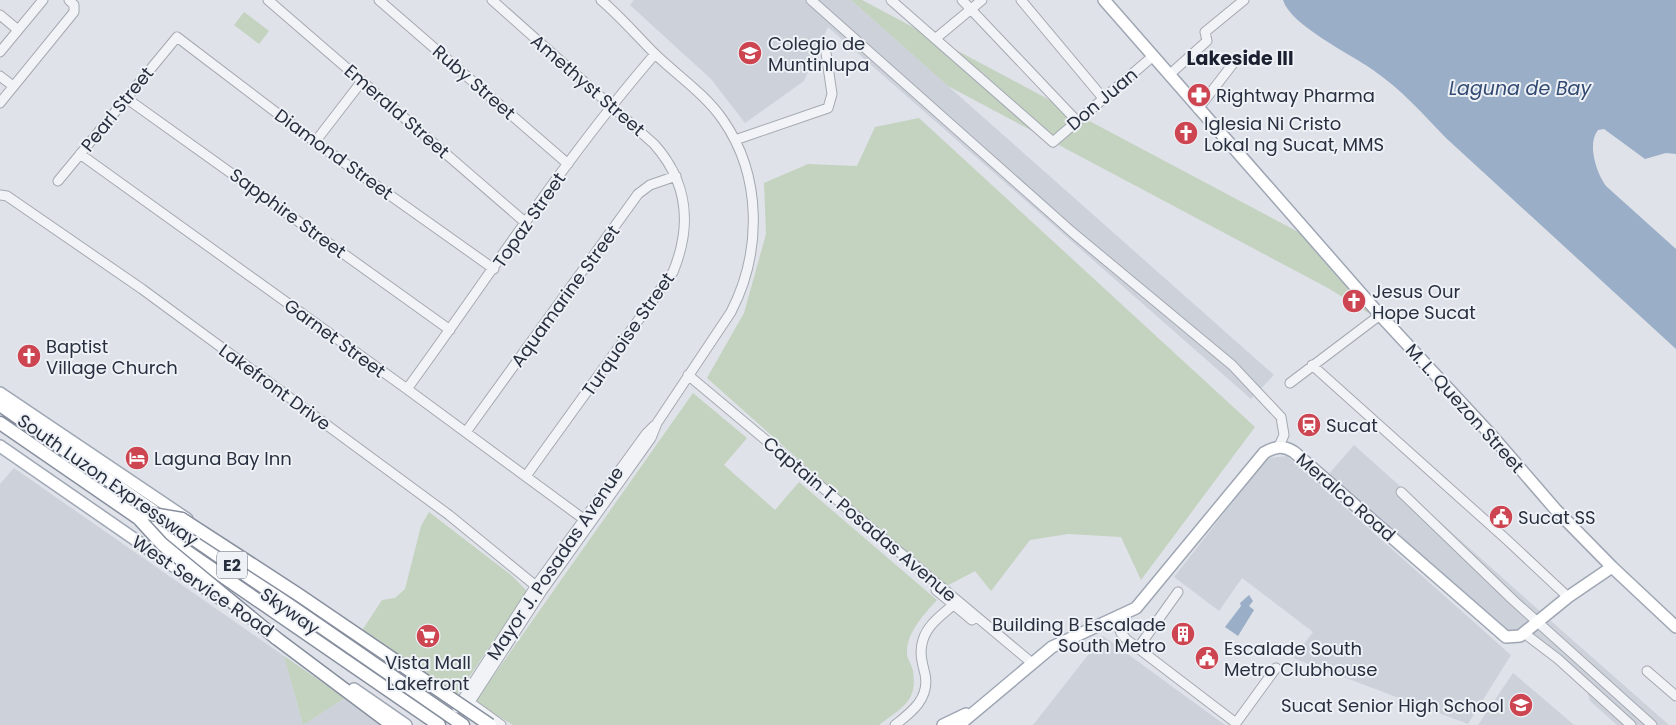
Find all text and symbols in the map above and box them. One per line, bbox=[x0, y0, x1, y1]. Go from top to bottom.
street label: Amethyst Street bbox=[526, 28, 650, 142]
place label: Colegio de Muntinlupa bbox=[768, 31, 869, 77]
street label: Ruby Street bbox=[427, 39, 521, 125]
school or university icon: Colegio de Muntinlupa bbox=[737, 40, 763, 66]
district label: Lakeside III bbox=[1186, 45, 1294, 72]
street label: Emerald Street bbox=[339, 58, 455, 164]
street label: Pearl Street bbox=[75, 61, 159, 157]
street label: Don Juan bbox=[1061, 62, 1143, 136]
water label: Laguna de Bay bbox=[1449, 75, 1592, 102]
pharmacy icon: Rightway Pharma bbox=[1186, 82, 1212, 108]
place label: Rightway Pharma bbox=[1216, 83, 1375, 108]
street label: Diamond Street bbox=[270, 103, 398, 205]
place label: Iglesia Ni Cristo Lokal ng Sucat, MMS bbox=[1204, 111, 1384, 157]
church icon: Iglesia Ni Cristo Lokal ng Sucat, MMS bbox=[1173, 120, 1199, 146]
street label: Sapphire Street bbox=[225, 162, 351, 264]
street label: Topaz Street bbox=[487, 167, 571, 273]
street label: Aquamarine Street bbox=[505, 220, 625, 372]
street label: Turquoise Street bbox=[576, 267, 680, 401]
place label: Jesus Our Hope Sucat bbox=[1372, 279, 1476, 325]
church icon: Jesus Our Hope Sucat bbox=[1341, 288, 1367, 314]
street label: Garnet Street bbox=[279, 293, 391, 383]
place label: Baptist Village Church bbox=[46, 334, 178, 380]
street label: Lakefront Drive bbox=[214, 338, 336, 436]
street label: M. L. Quezon Street bbox=[1400, 338, 1530, 478]
church icon: Baptist Village Church bbox=[16, 343, 42, 369]
street label: South Luzon Expressway bbox=[13, 408, 203, 552]
station icon: Sucat bbox=[1296, 412, 1322, 438]
place label: Sucat bbox=[1326, 413, 1378, 438]
street label: Captain T. Posadas Avenue bbox=[758, 430, 962, 608]
hotel icon: Laguna Bay Inn bbox=[124, 445, 150, 471]
place label: Laguna Bay Inn bbox=[154, 446, 292, 471]
street label: Meralco Road bbox=[1291, 447, 1401, 547]
street label: Mayor J. Posadas Avenue bbox=[481, 461, 629, 665]
public building icon: Sucat SS bbox=[1488, 504, 1514, 530]
place label: Sucat SS bbox=[1518, 505, 1596, 530]
street label: West Service Road bbox=[127, 529, 279, 643]
road number: E2 bbox=[217, 552, 247, 578]
street label: Skyway bbox=[255, 582, 325, 640]
place label: Building B Escalade South Metro bbox=[992, 612, 1166, 658]
building icon: Building B Escalade South Metro bbox=[1170, 621, 1196, 647]
supermarket icon: Vista Mall Lakefront bbox=[415, 623, 441, 649]
place label: Escalade South Metro Clubhouse bbox=[1224, 636, 1377, 682]
public building icon: Escalade South Metro Clubhouse bbox=[1194, 645, 1220, 671]
place label: Vista Mall Lakefront bbox=[385, 650, 471, 696]
school or university icon: Sucat Senior High School bbox=[1508, 692, 1534, 718]
place label: Sucat Senior High School bbox=[1281, 693, 1504, 718]

